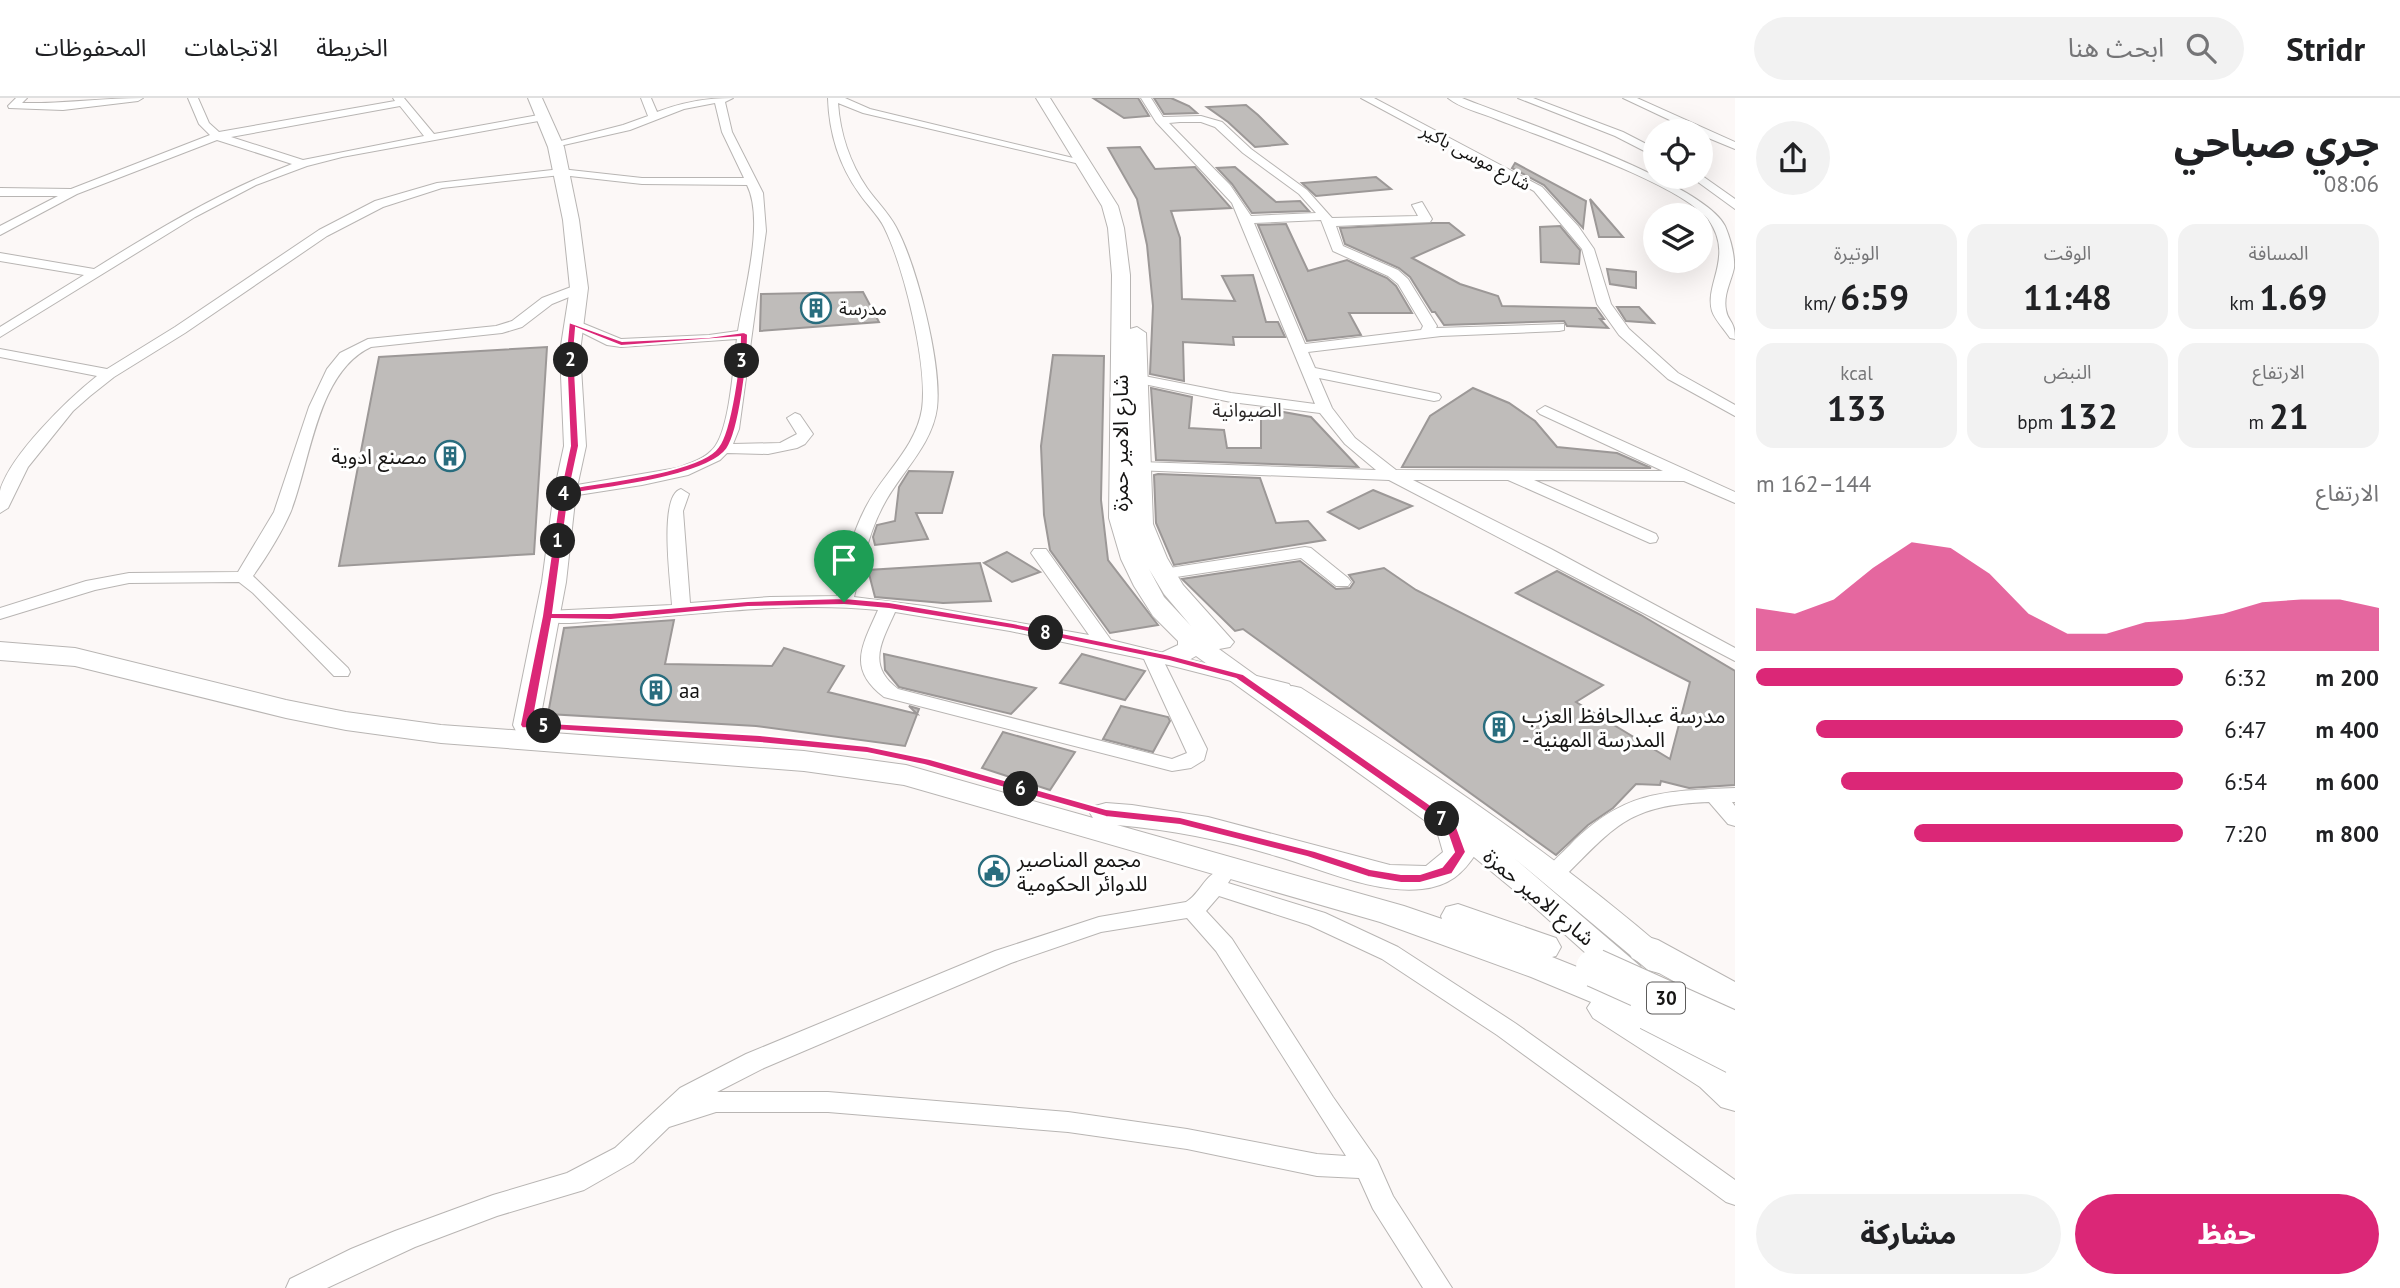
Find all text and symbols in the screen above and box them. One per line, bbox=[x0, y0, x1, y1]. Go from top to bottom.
search box bbox=[1754, 17, 2244, 80]
text: Stridr bbox=[2286, 27, 2365, 70]
icon: search bbox=[2182, 29, 2220, 67]
text: ابحث هنا bbox=[2068, 31, 2164, 64]
text: المحفوظات bbox=[35, 32, 146, 63]
text: الاتجاهات bbox=[184, 32, 278, 63]
text: الخريطة bbox=[316, 32, 388, 63]
street label: شارع موسى باكير bbox=[1415, 118, 1535, 198]
text: جري صباحي bbox=[2174, 118, 2379, 167]
map controls bbox=[1643, 119, 1713, 273]
button: locate bbox=[1643, 119, 1713, 189]
button: share bbox=[1756, 121, 1830, 195]
text: 08:06 bbox=[2324, 169, 2379, 198]
button: layers bbox=[1643, 203, 1713, 273]
text: الوتيرة bbox=[1834, 241, 1879, 265]
text: الوقت bbox=[2044, 241, 2091, 265]
text: المسافة bbox=[2249, 241, 2308, 265]
text: 6:59 bbox=[1840, 274, 1909, 320]
text: 11:48 bbox=[2023, 274, 2112, 320]
text: 1.69 bbox=[2259, 274, 2327, 320]
building icon: مدرسة bbox=[799, 291, 833, 325]
text: /km bbox=[1804, 291, 1840, 315]
text: km bbox=[2230, 291, 2259, 315]
place label: مدرسة bbox=[839, 297, 887, 320]
pin: 2 bbox=[554, 342, 588, 378]
pin: 3 bbox=[724, 344, 760, 378]
text: 2 bbox=[565, 347, 576, 371]
text: 3 bbox=[736, 348, 747, 372]
text: النبض bbox=[2043, 360, 2092, 384]
text: الارتفاع bbox=[2252, 360, 2305, 384]
text: kcal bbox=[1840, 361, 1873, 385]
street label: شارع الامير حمزة bbox=[1107, 374, 1136, 512]
text: 133 bbox=[1827, 385, 1886, 431]
text: 132 bbox=[2058, 393, 2118, 439]
text: 21 bbox=[2269, 393, 2309, 439]
district label: الصيوانية bbox=[1212, 398, 1282, 422]
text: bpm bbox=[2017, 410, 2058, 434]
text: m bbox=[2248, 410, 2269, 434]
building icon: مصنع ادوية bbox=[433, 439, 467, 473]
place label: مصنع ادوية bbox=[331, 443, 427, 472]
text: 144–162 m bbox=[1756, 469, 1871, 498]
pin: 4 bbox=[546, 476, 582, 512]
text: الارتفاع bbox=[2316, 478, 2379, 507]
text: 4 bbox=[558, 481, 569, 505]
pin: 1 bbox=[540, 524, 576, 558]
text: 1 bbox=[552, 528, 563, 552]
pin bbox=[814, 530, 874, 602]
icon: arrive bbox=[825, 541, 863, 579]
pin: 8 bbox=[1028, 616, 1064, 650]
text: 8 bbox=[1040, 620, 1051, 644]
text: 6:32 bbox=[2224, 663, 2267, 692]
text: 200 m bbox=[2316, 663, 2379, 692]
building icon: aa bbox=[639, 673, 673, 707]
place label: aa bbox=[679, 677, 700, 704]
place label: مدرسة عبدالحافظ العزب - المدرسة المهنية bbox=[1522, 702, 1725, 753]
pin: 5 bbox=[526, 708, 562, 744]
building icon: مدرسة عبدالحافظ العزب - المدرسة المهنية bbox=[1482, 710, 1516, 744]
text: 5 bbox=[538, 713, 549, 737]
text: 6:47 bbox=[2224, 715, 2267, 744]
text: 400 m bbox=[2316, 715, 2379, 744]
text: 6:54 bbox=[2224, 767, 2267, 796]
text: 600 m bbox=[2316, 767, 2379, 796]
pin: 6 bbox=[1004, 772, 1038, 806]
text: 6 bbox=[1015, 776, 1026, 800]
pin: 7 bbox=[1424, 802, 1460, 836]
text: 7 bbox=[1436, 806, 1447, 830]
text: 7:20 bbox=[2224, 819, 2267, 848]
text: 800 m bbox=[2316, 819, 2379, 848]
street label: شارع الامير حمزة bbox=[1477, 843, 1600, 953]
place label: مجمع المناصير للدوائر الحكومية bbox=[1016, 846, 1147, 897]
public building icon: مجمع المناصير للدوائر الحكومية bbox=[977, 854, 1011, 888]
road number: 30 bbox=[1647, 983, 1685, 1014]
button: مشاركة bbox=[1756, 1194, 2061, 1274]
button: حفظ bbox=[2075, 1194, 2379, 1274]

